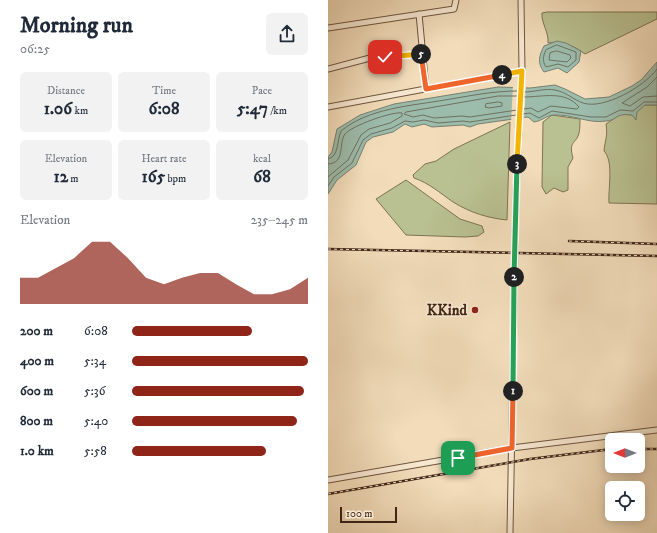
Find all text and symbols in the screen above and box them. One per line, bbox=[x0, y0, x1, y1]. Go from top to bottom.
text: Morning run bbox=[20, 12, 133, 39]
button: share bbox=[266, 13, 308, 55]
pin bbox=[368, 40, 402, 74]
text: 06:25 bbox=[20, 41, 50, 57]
pin: 5 bbox=[411, 44, 431, 64]
icon: check bbox=[374, 46, 396, 68]
text: 5 bbox=[418, 47, 424, 61]
pin: 4 bbox=[492, 65, 512, 85]
text: 4 bbox=[499, 68, 505, 82]
text: Distance bbox=[47, 84, 85, 98]
text: Time bbox=[152, 84, 176, 98]
text: Pace bbox=[252, 84, 272, 98]
text: 1.06 bbox=[44, 98, 72, 120]
text: 6:08 bbox=[149, 98, 179, 120]
text: 5:47 bbox=[237, 98, 268, 120]
text: km bbox=[72, 104, 88, 118]
text: /km bbox=[268, 104, 287, 118]
text: Elevation bbox=[45, 152, 87, 166]
text: Heart rate bbox=[141, 152, 187, 166]
text: kcal bbox=[253, 152, 271, 166]
pin: 3 bbox=[507, 154, 527, 174]
text: 3 bbox=[515, 157, 519, 171]
text: 12 bbox=[53, 166, 68, 188]
text: 165 bbox=[142, 166, 165, 188]
text: 68 bbox=[253, 166, 271, 188]
text: m bbox=[68, 172, 79, 186]
text: bpm bbox=[165, 172, 186, 186]
text: Elevation bbox=[20, 212, 70, 228]
text: 235–245 m bbox=[251, 212, 308, 228]
pin: 2 bbox=[504, 267, 524, 287]
text: 2 bbox=[511, 270, 517, 284]
place label: KKind bbox=[427, 301, 468, 320]
marker: KKind bbox=[470, 305, 480, 315]
text: 200 m bbox=[20, 323, 53, 339]
text: 6:08 bbox=[84, 323, 108, 339]
text: 400 m bbox=[20, 353, 54, 369]
text: 5:34 bbox=[84, 353, 106, 369]
pin: 1 bbox=[503, 381, 523, 401]
text: 600 m bbox=[20, 383, 53, 399]
text: 5:36 bbox=[84, 383, 105, 399]
text: 1 bbox=[511, 384, 515, 398]
text: 800 m bbox=[20, 413, 53, 429]
text: 5:40 bbox=[84, 413, 108, 429]
north arrow bbox=[605, 433, 645, 473]
map controls bbox=[605, 433, 645, 521]
pin bbox=[441, 441, 475, 475]
text: 1.0 km bbox=[20, 443, 54, 459]
text: 5:58 bbox=[84, 443, 107, 459]
icon: arrive bbox=[447, 447, 469, 469]
button: locate bbox=[605, 481, 645, 521]
scale bar bbox=[340, 505, 397, 524]
text: 100 m bbox=[346, 507, 372, 521]

